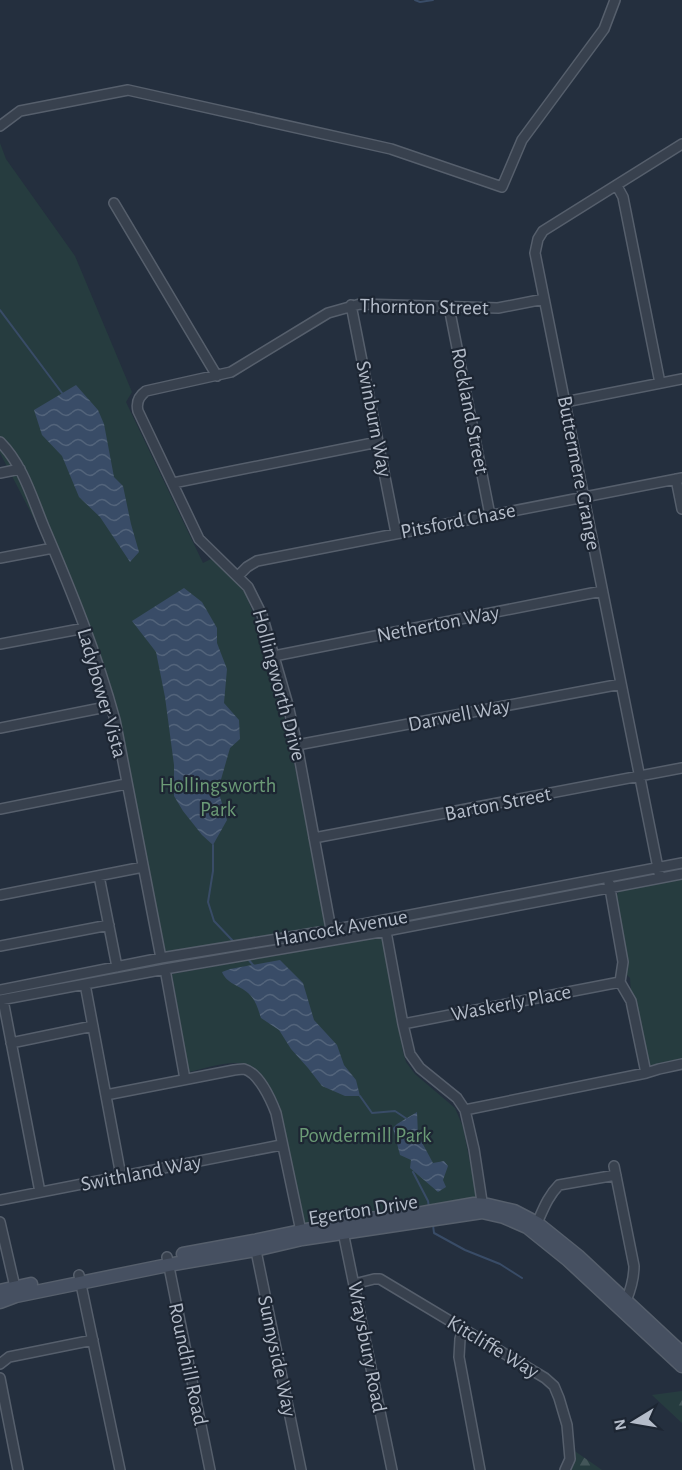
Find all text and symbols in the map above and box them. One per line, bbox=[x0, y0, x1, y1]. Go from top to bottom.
street label: Thornton Street bbox=[359, 295, 489, 319]
street label: Rockland Street bbox=[447, 346, 493, 476]
street label: Swinburn Way bbox=[352, 359, 396, 479]
street label: Buttermere Grange bbox=[554, 394, 604, 552]
street label: Pitsford Chase bbox=[399, 500, 517, 542]
street label: Netherton Way bbox=[375, 602, 501, 646]
street label: Hollingworth Drive bbox=[249, 607, 309, 763]
street label: Ladybower Vista bbox=[73, 626, 131, 761]
street label: Darwell Way bbox=[406, 695, 512, 735]
park label: Hollingsworth Park bbox=[160, 775, 276, 820]
street label: Barton Street bbox=[443, 783, 553, 825]
street label: Hancock Avenue bbox=[273, 906, 409, 950]
street label: Waskerly Place bbox=[449, 981, 573, 1025]
park label: Powdermill Park bbox=[298, 1125, 432, 1146]
street label: Swithland Way bbox=[79, 1151, 203, 1195]
street label: Egerton Drive bbox=[307, 1191, 419, 1229]
street label: Wraysbury Road bbox=[344, 1280, 390, 1414]
street label: Sunnyside Way bbox=[254, 1293, 300, 1419]
street label: Roundhill Road bbox=[165, 1301, 211, 1427]
street label: Kitcliffe Way bbox=[444, 1312, 542, 1382]
north arrow bbox=[604, 1392, 664, 1452]
text: N bbox=[611, 1418, 629, 1432]

